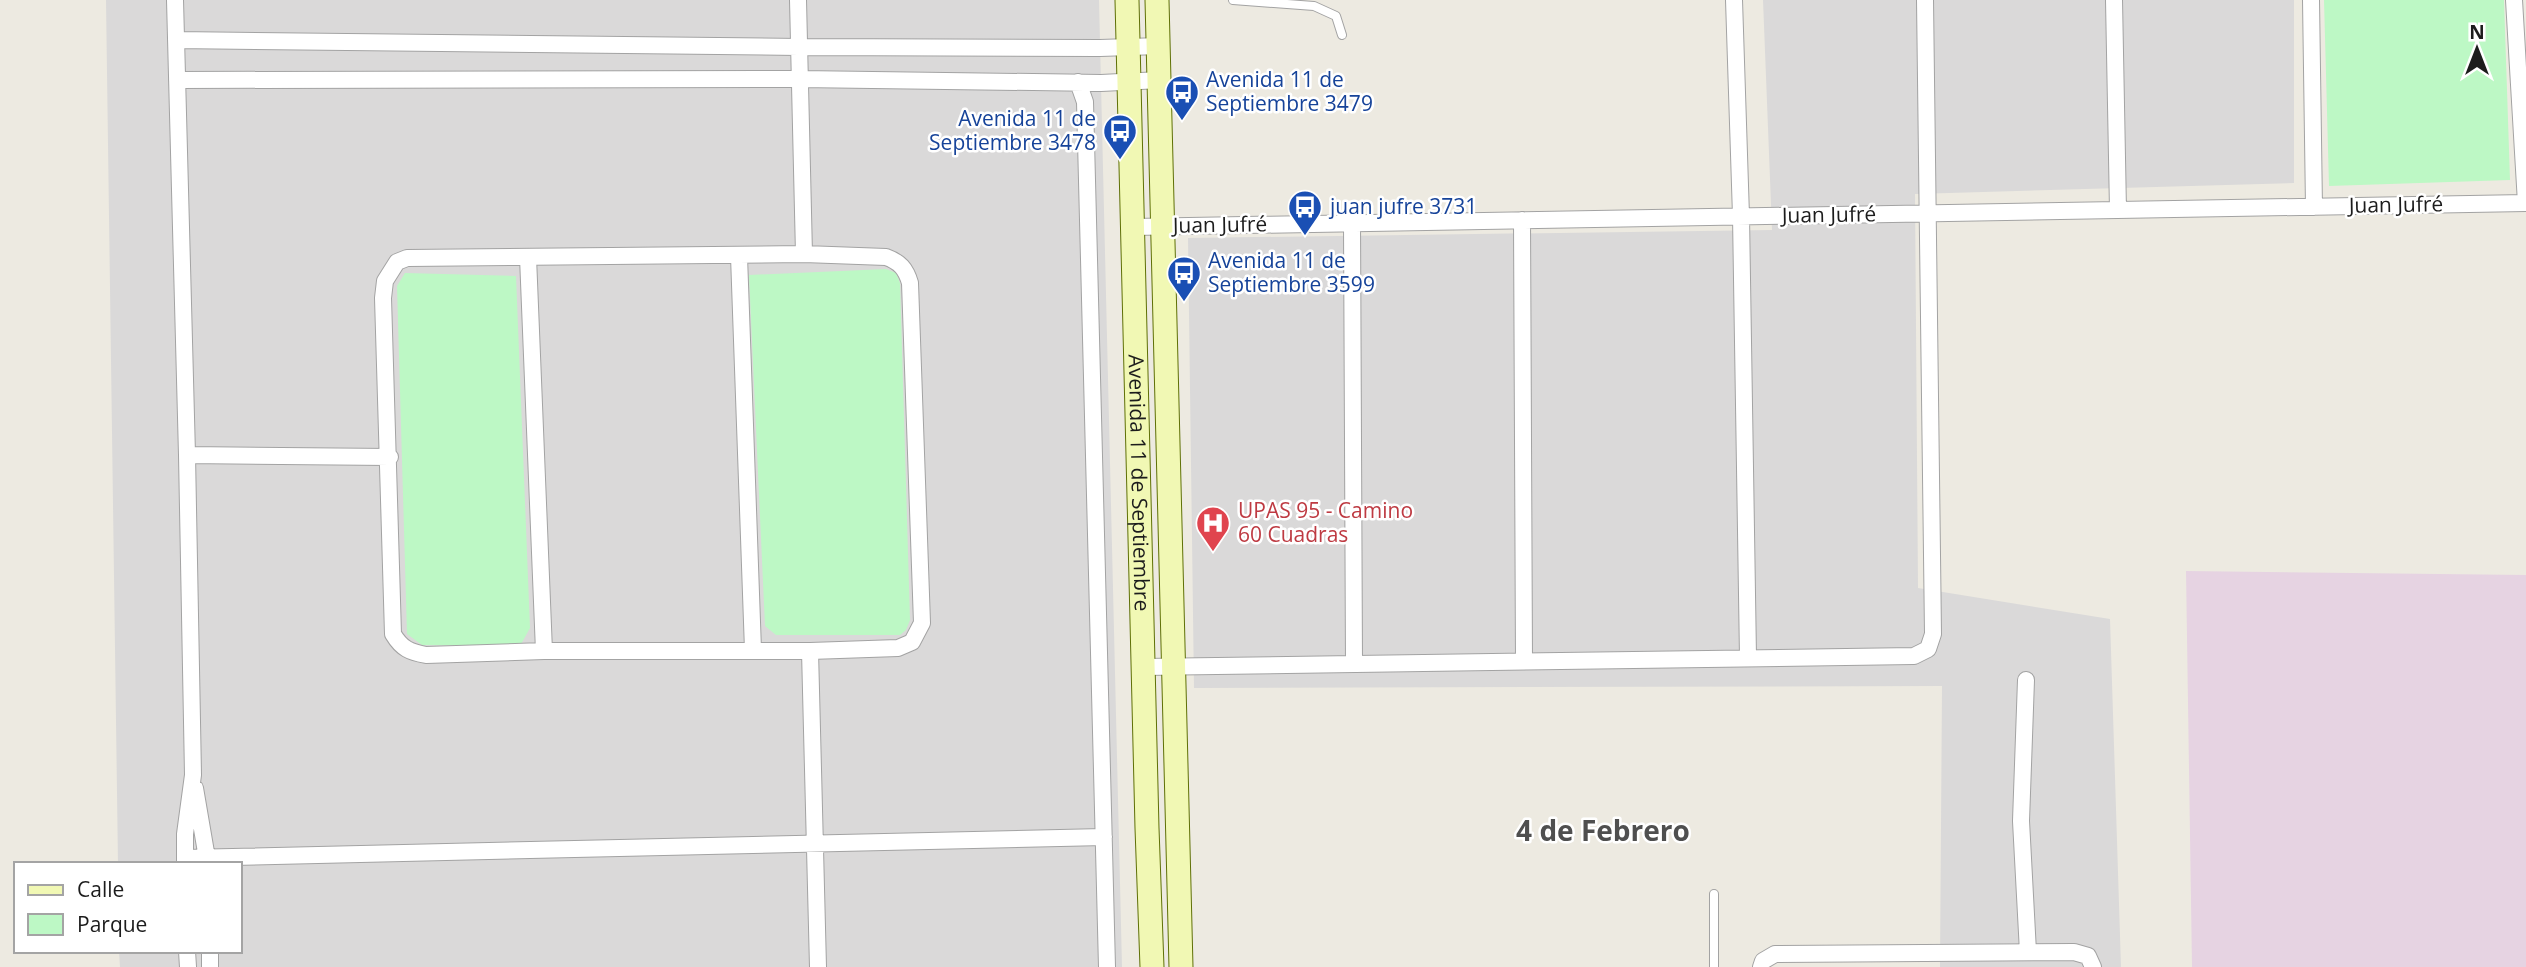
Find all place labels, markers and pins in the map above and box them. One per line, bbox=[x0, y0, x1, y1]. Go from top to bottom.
place label: Avenida 11 de Septiembre 3479 bbox=[1206, 65, 1373, 117]
bus stop icon: Avenida 11 de Septiembre 3479 bbox=[1163, 73, 1201, 122]
place label: Avenida 11 de Septiembre 3478 bbox=[929, 104, 1096, 156]
bus stop icon: Avenida 11 de Septiembre 3478 bbox=[1101, 112, 1139, 161]
bus stop icon: juan jufre 3731 bbox=[1286, 188, 1324, 237]
place label: juan jufre 3731 bbox=[1328, 192, 1477, 220]
place label: Avenida 11 de Septiembre 3599 bbox=[1208, 246, 1375, 298]
bus stop icon: Avenida 11 de Septiembre 3599 bbox=[1165, 254, 1203, 303]
place label: UPAS 95 - Camino 60 Cuadras bbox=[1238, 496, 1413, 548]
hospital icon: UPAS 95 - Camino 60 Cuadras bbox=[1194, 504, 1232, 553]

